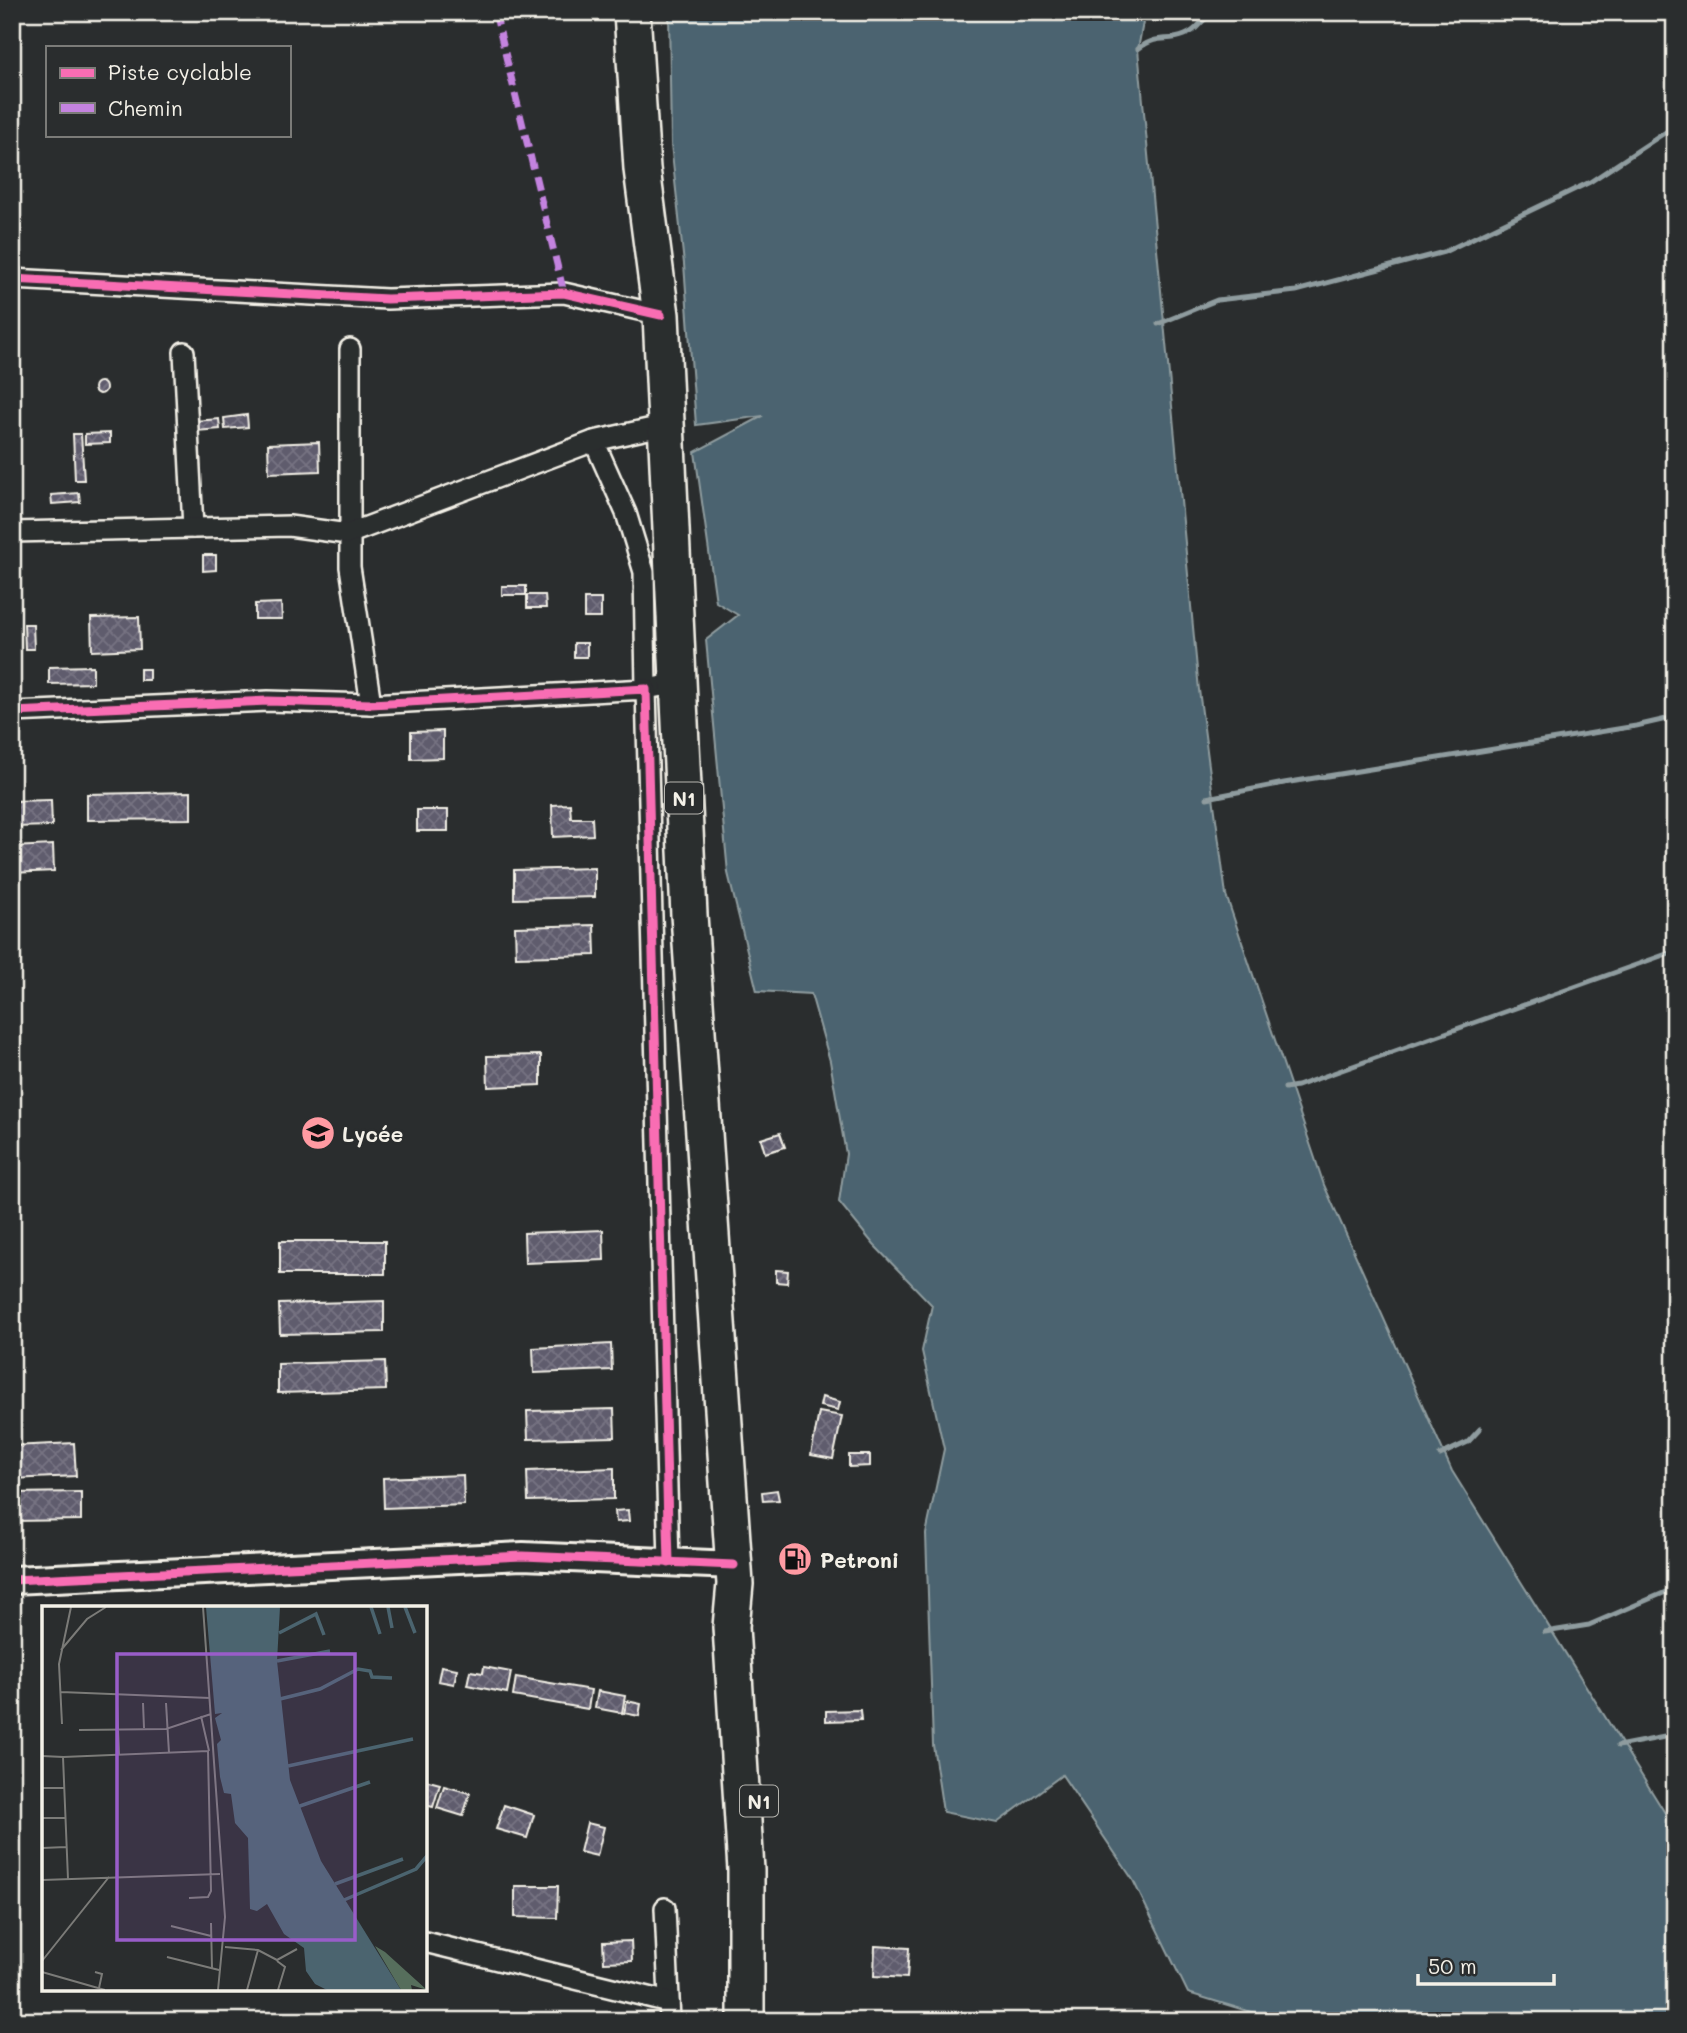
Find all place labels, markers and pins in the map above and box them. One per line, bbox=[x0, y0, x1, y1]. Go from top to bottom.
school or university icon: Lycée bbox=[299, 1114, 337, 1152]
place label: Lycée bbox=[342, 1120, 403, 1148]
fuel station icon: Petroni bbox=[776, 1540, 814, 1578]
place label: Petroni bbox=[820, 1546, 899, 1573]

